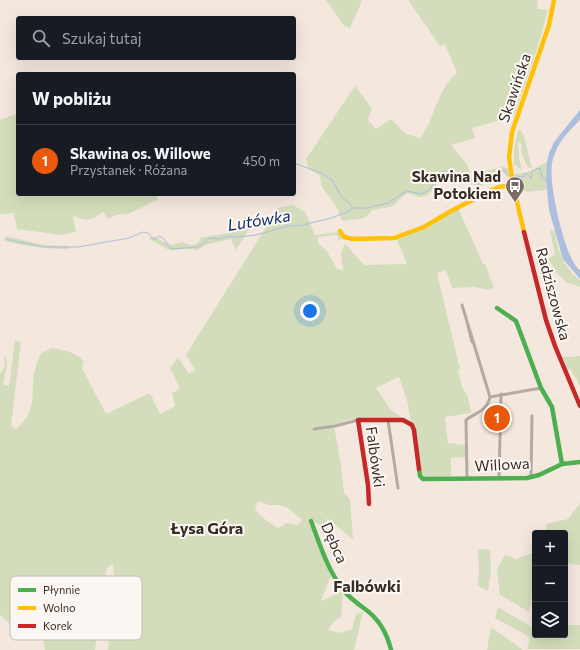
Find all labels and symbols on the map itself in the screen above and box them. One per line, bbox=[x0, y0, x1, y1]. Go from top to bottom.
street label: Skawińska bbox=[494, 51, 534, 125]
place label: Skawina Nad Potokiem bbox=[412, 167, 501, 202]
bus stop icon: Skawina Nad Potokiem bbox=[504, 175, 526, 203]
water label: Lutówka bbox=[226, 205, 292, 234]
street label: Radziszowska bbox=[533, 245, 575, 342]
your location bbox=[300, 301, 320, 321]
pin: 1 bbox=[484, 403, 510, 433]
street label: Falbówki bbox=[363, 425, 389, 489]
street label: Willowa bbox=[474, 454, 530, 474]
district label: Łysa Góra bbox=[170, 518, 243, 537]
street label: Dębca bbox=[318, 519, 352, 566]
legend bbox=[10, 576, 142, 640]
district label: Falbówki bbox=[333, 576, 401, 595]
text: Płynnie bbox=[43, 583, 80, 596]
text: Wolno bbox=[43, 601, 76, 614]
text: Korek bbox=[43, 619, 73, 632]

